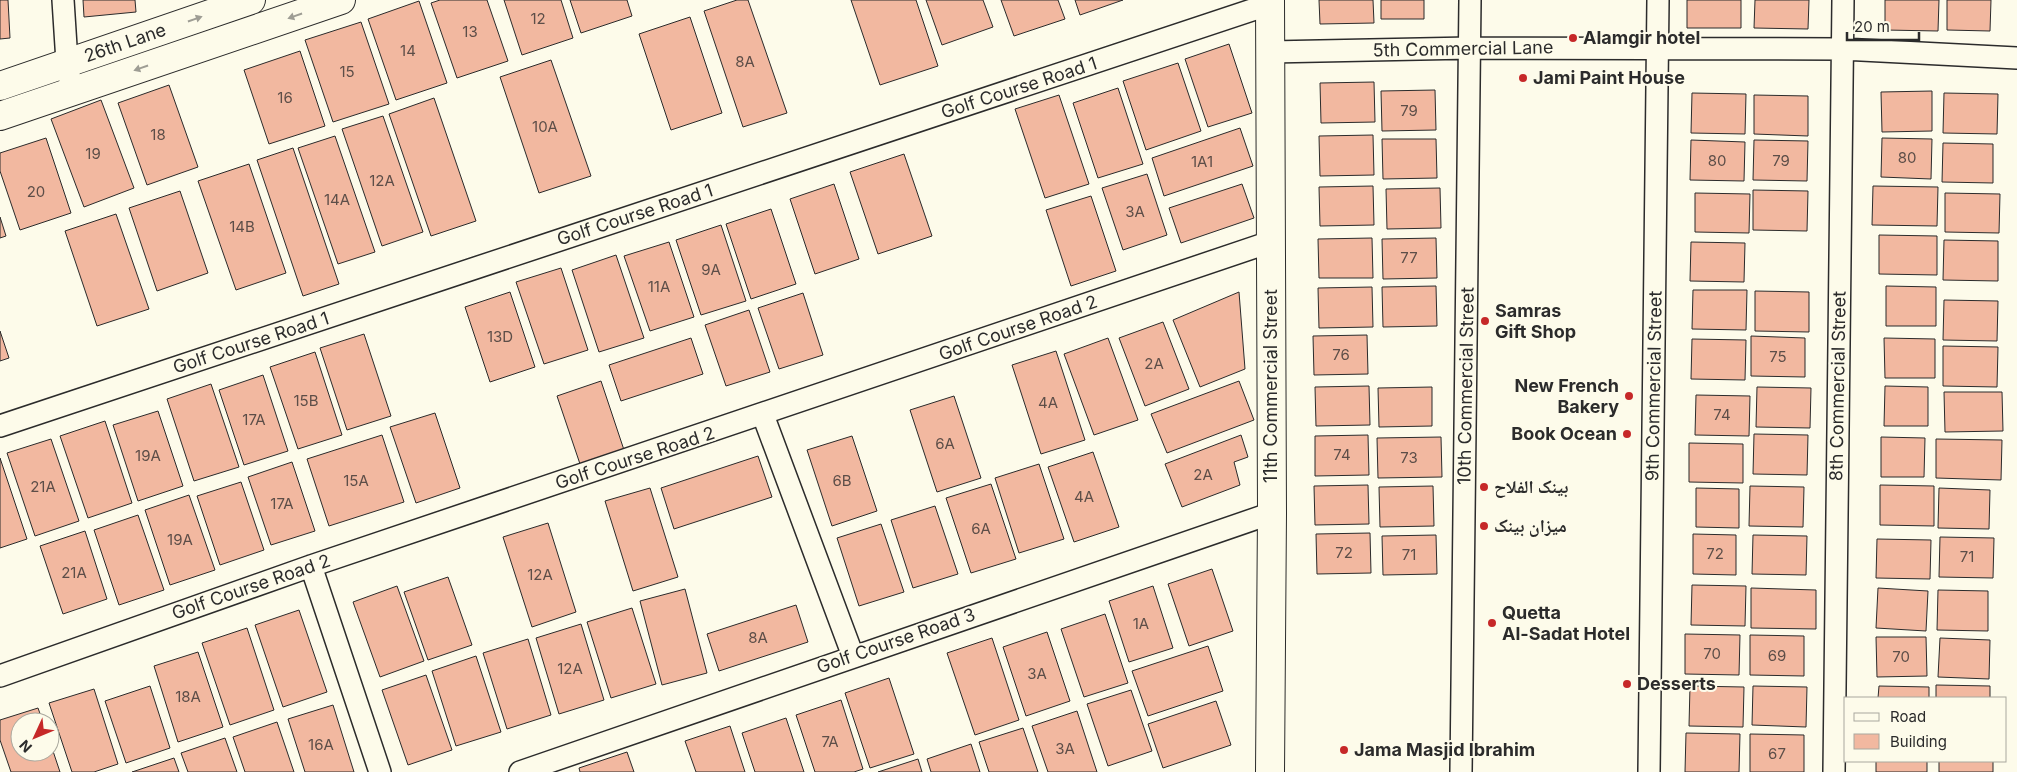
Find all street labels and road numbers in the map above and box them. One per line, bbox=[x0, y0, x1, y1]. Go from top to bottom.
street label: 26th Lane bbox=[81, 19, 169, 66]
street label: 5th Commercial Lane bbox=[1373, 36, 1553, 61]
street label: Golf Course Road 1 bbox=[938, 52, 1099, 123]
street label: Golf Course Road 1 bbox=[554, 179, 715, 250]
street label: 10th Commercial Street bbox=[1453, 287, 1478, 485]
street label: 11th Commercial Street bbox=[1260, 289, 1281, 483]
street label: 9th Commercial Street bbox=[1641, 290, 1666, 481]
street label: Golf Course Road 2 bbox=[936, 291, 1100, 365]
street label: 8th Commercial Street bbox=[1825, 291, 1850, 481]
street label: Golf Course Road 1 bbox=[170, 307, 331, 378]
street label: Golf Course Road 2 bbox=[553, 422, 717, 493]
street label: Golf Course Road 2 bbox=[169, 550, 333, 624]
street label: Golf Course Road 3 bbox=[814, 604, 978, 678]

